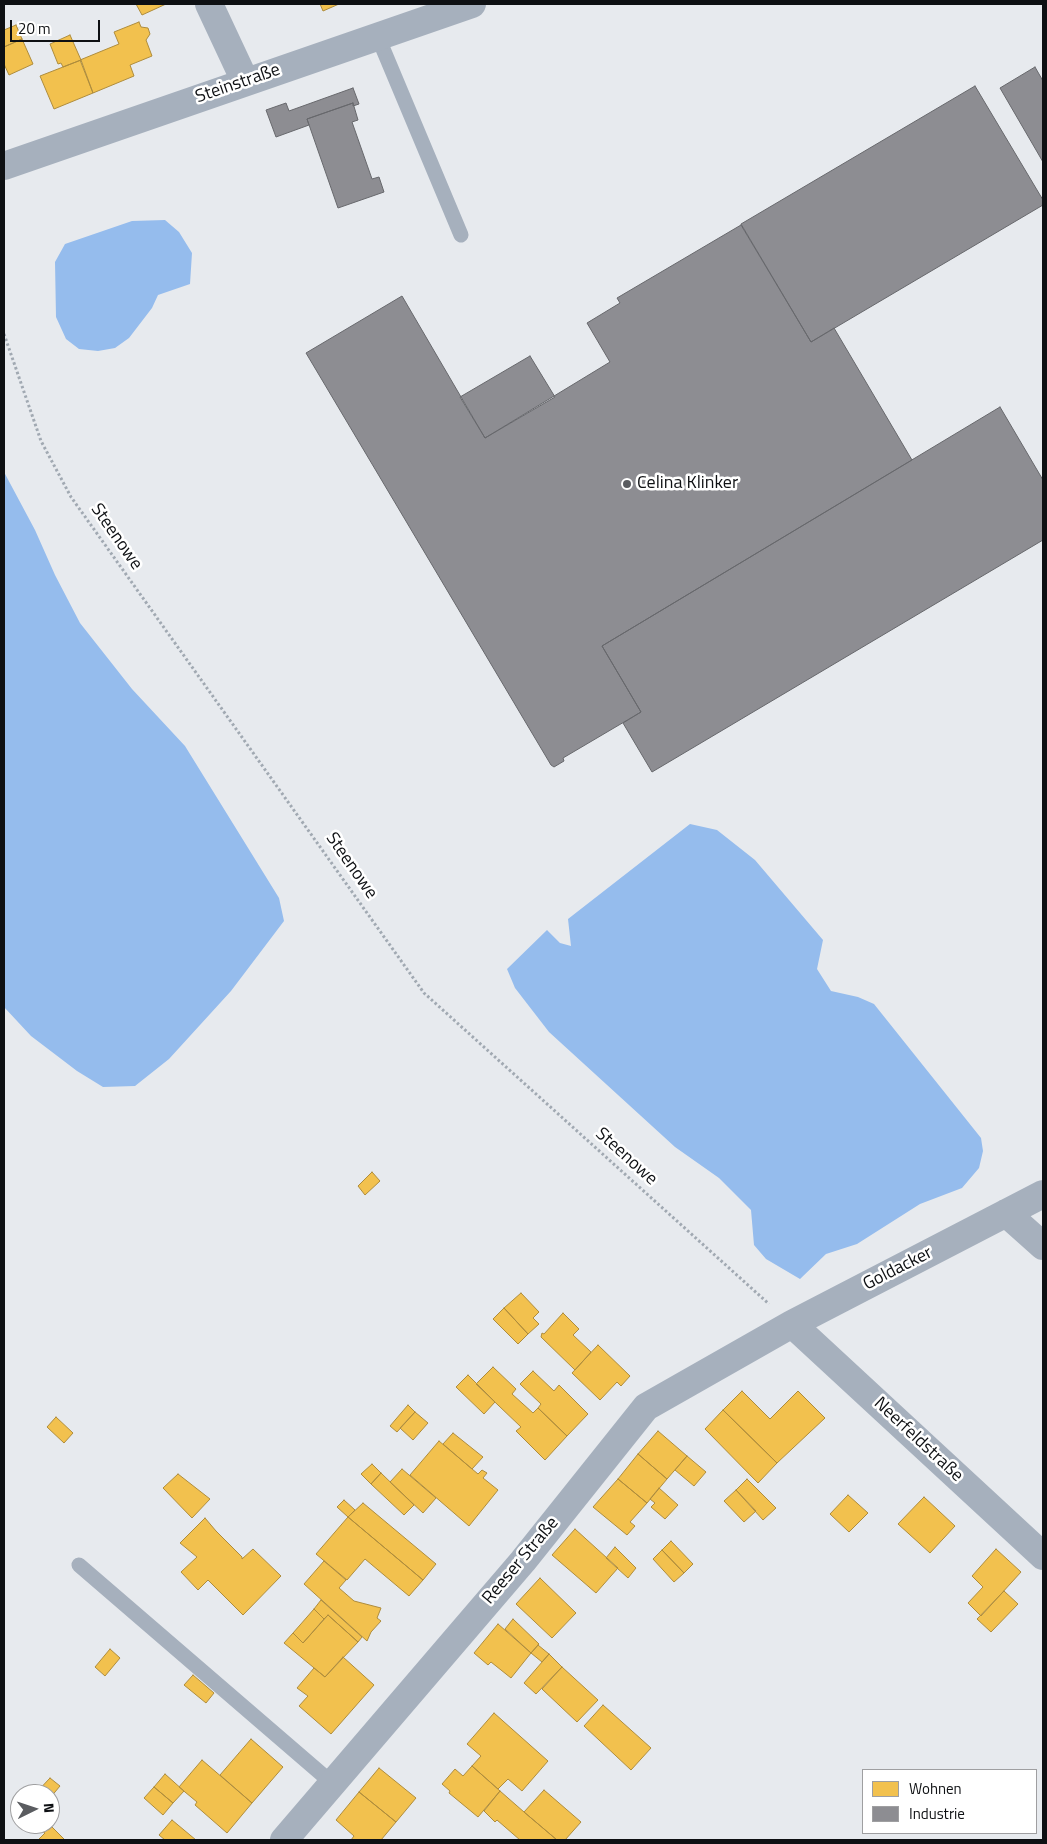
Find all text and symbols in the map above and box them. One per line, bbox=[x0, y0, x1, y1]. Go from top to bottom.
scale bar bbox=[12, 10, 102, 42]
text: 20 m bbox=[18, 17, 51, 40]
street label: Steinstraße bbox=[193, 59, 283, 109]
place label: Celina Klinker bbox=[637, 473, 738, 495]
marker: Celina Klinker bbox=[621, 478, 633, 490]
street label: Steenowe bbox=[85, 500, 147, 574]
street label: Steenowe bbox=[320, 829, 382, 903]
street label: Steenowe bbox=[591, 1124, 661, 1190]
street label: Goldacker bbox=[860, 1242, 936, 1296]
street label: Neerfeldstraße bbox=[869, 1393, 967, 1487]
street label: Reeser Straße bbox=[478, 1513, 564, 1609]
legend bbox=[862, 1769, 1037, 1834]
text: Wohnen bbox=[909, 1777, 962, 1800]
north arrow bbox=[10, 1784, 60, 1834]
text: N bbox=[39, 1802, 60, 1814]
text: Industrie bbox=[909, 1802, 965, 1825]

